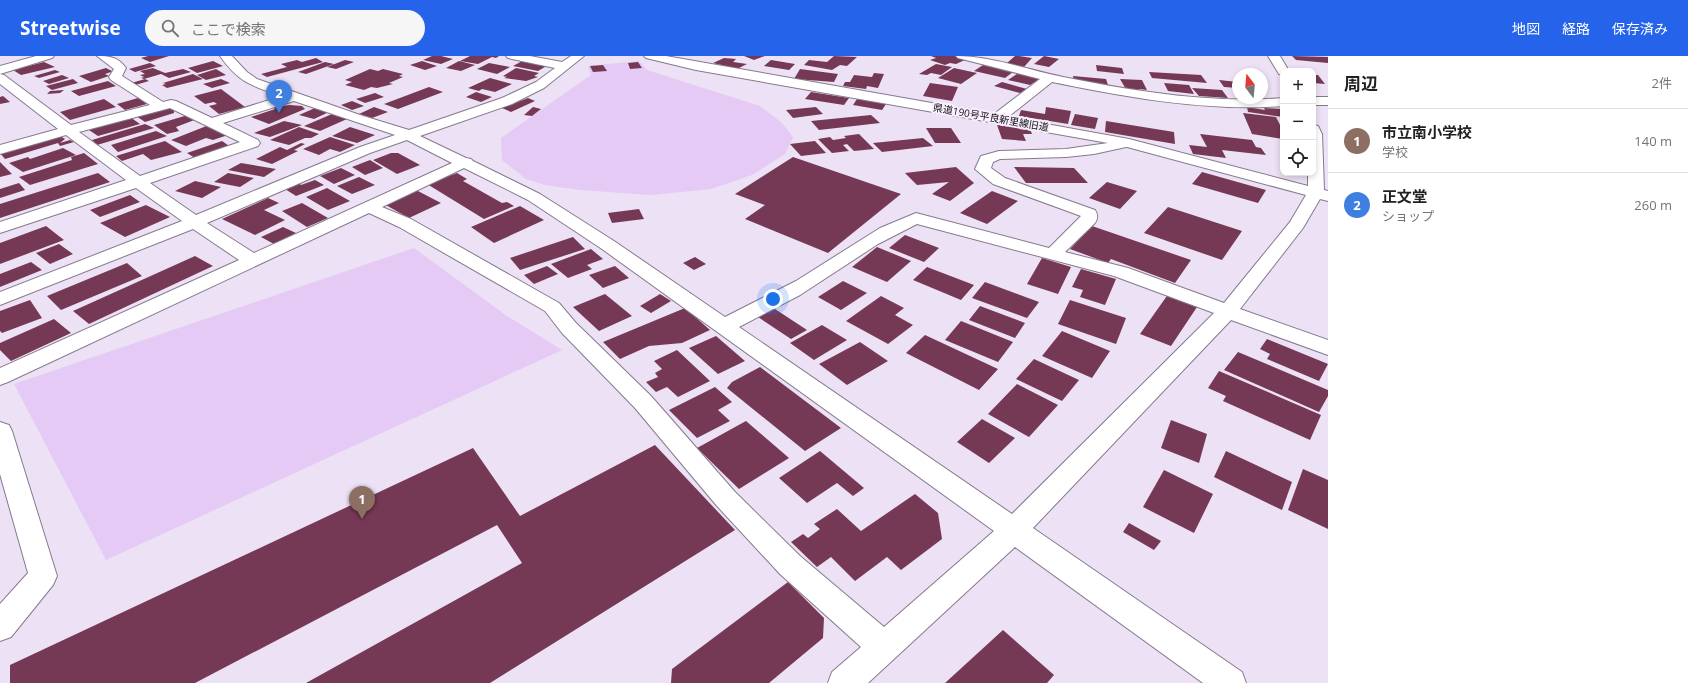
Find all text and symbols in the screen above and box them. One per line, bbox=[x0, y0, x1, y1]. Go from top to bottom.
search box bbox=[145, 10, 425, 46]
text: Streetwise bbox=[20, 15, 121, 41]
icon: search bbox=[159, 17, 181, 39]
text: ここで検索 bbox=[191, 19, 266, 39]
text: 地図 bbox=[1512, 19, 1540, 38]
text: 経路 bbox=[1562, 19, 1590, 38]
text: 保存済み bbox=[1612, 19, 1668, 38]
north arrow bbox=[1232, 68, 1268, 104]
map controls bbox=[1280, 68, 1316, 176]
button: + bbox=[1280, 68, 1316, 104]
text: 周辺 bbox=[1344, 72, 1378, 95]
text: 2件 bbox=[1652, 74, 1672, 92]
pin: 2 bbox=[266, 80, 292, 113]
street label: 県道190号平良新里線旧道 bbox=[932, 100, 1050, 134]
button: − bbox=[1280, 104, 1316, 140]
text: 市立南小学校 bbox=[1382, 122, 1472, 142]
text: 1 bbox=[1353, 132, 1361, 150]
text: 140 m bbox=[1634, 132, 1672, 150]
button: locate bbox=[1280, 140, 1316, 176]
text: 学校 bbox=[1382, 143, 1408, 161]
text: 正文堂 bbox=[1382, 186, 1427, 206]
text: 2 bbox=[1353, 196, 1361, 214]
text: 260 m bbox=[1634, 196, 1672, 214]
text: ショップ bbox=[1382, 207, 1434, 225]
your location bbox=[763, 289, 783, 309]
pin: 1 bbox=[349, 486, 375, 519]

